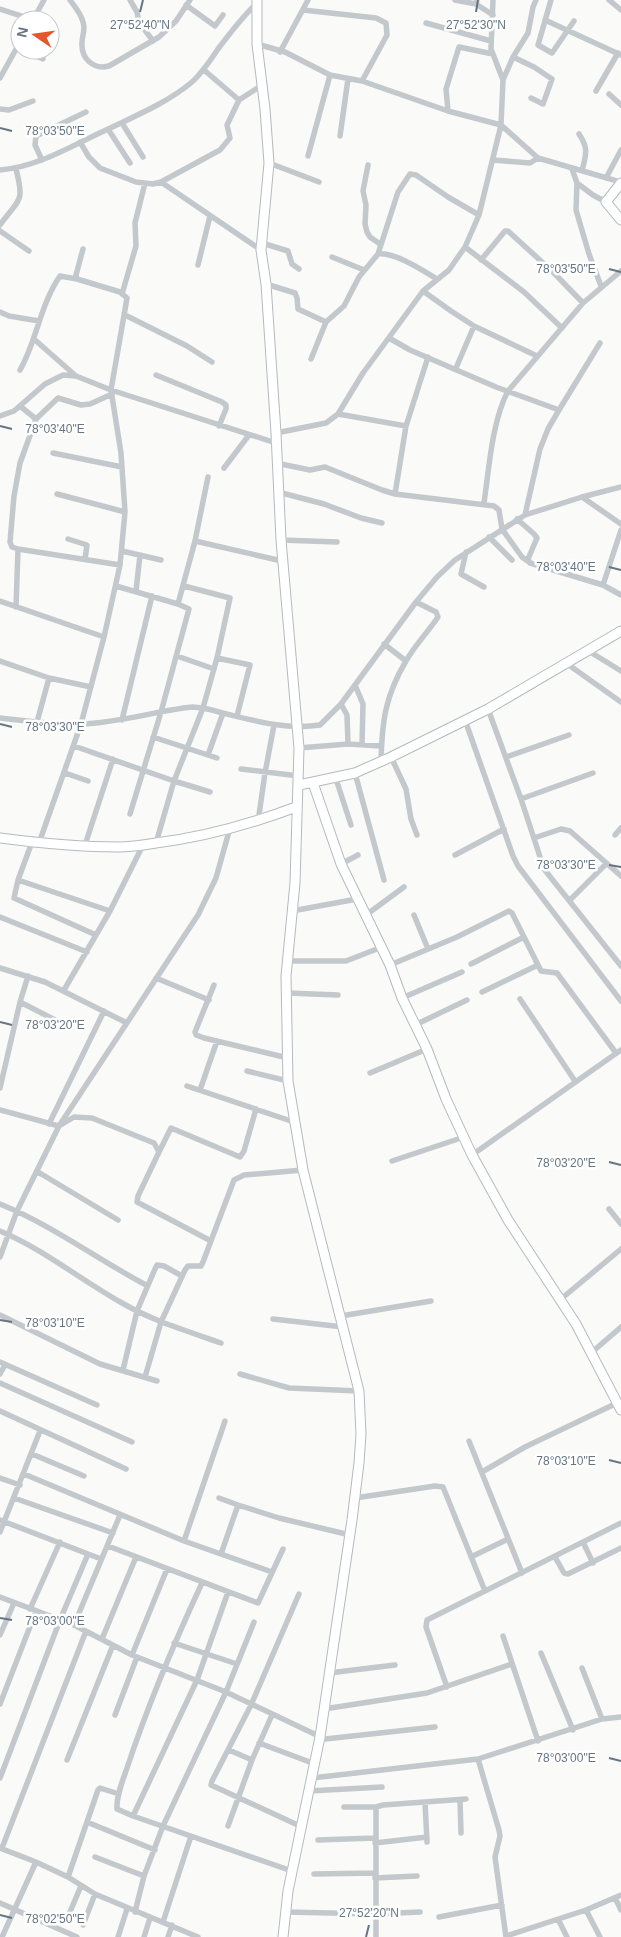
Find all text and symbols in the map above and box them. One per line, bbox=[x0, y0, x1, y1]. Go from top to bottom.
north arrow bbox=[10, 10, 60, 60]
text: 27°52'40"N bbox=[110, 18, 170, 32]
text: 27°52'30"N bbox=[446, 18, 506, 32]
text: N bbox=[13, 25, 31, 39]
text: 78°03'50"E bbox=[25, 124, 85, 138]
text: 78°03'50"E bbox=[536, 262, 596, 276]
text: 78°03'40"E bbox=[25, 422, 85, 436]
text: 78°03'40"E bbox=[536, 560, 596, 574]
text: 78°03'30"E bbox=[25, 720, 85, 734]
text: 78°03'30"E bbox=[536, 858, 596, 872]
text: 78°03'20"E bbox=[25, 1018, 85, 1032]
text: 78°03'20"E bbox=[536, 1156, 596, 1170]
text: 78°03'10"E bbox=[25, 1316, 85, 1330]
text: 78°03'10"E bbox=[536, 1454, 596, 1468]
text: 78°03'00"E bbox=[25, 1614, 85, 1628]
text: 78°03'00"E bbox=[536, 1751, 596, 1765]
text: 27°52'20"N bbox=[339, 1906, 399, 1920]
text: 78°02'50"E bbox=[25, 1912, 85, 1926]

